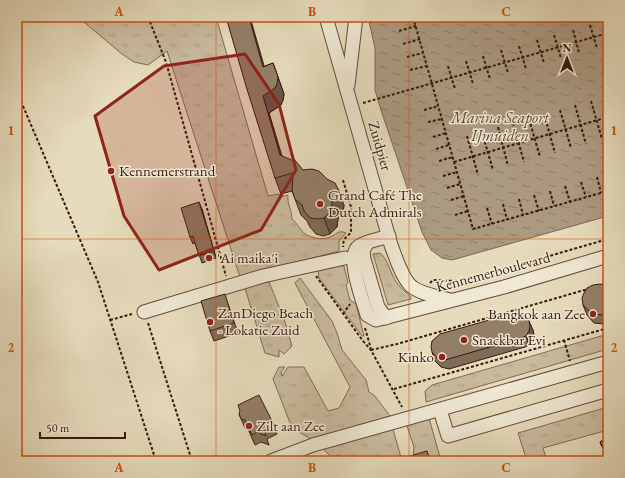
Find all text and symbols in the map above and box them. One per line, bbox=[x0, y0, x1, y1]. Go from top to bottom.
text: A bbox=[113, 3, 124, 20]
text: B bbox=[308, 3, 316, 20]
text: C bbox=[501, 3, 511, 20]
north arrow bbox=[547, 38, 587, 78]
text: N bbox=[563, 41, 572, 55]
water label: Marina Seaport IJmuiden bbox=[450, 107, 550, 146]
street label: Zuidpier bbox=[364, 119, 397, 173]
text: 1 bbox=[8, 122, 15, 139]
text: 1 bbox=[611, 122, 618, 139]
place label: Kennemerstrand bbox=[119, 161, 216, 180]
marker: Kennemerstrand bbox=[106, 166, 116, 176]
place label: Grand Café The Dutch Admirals bbox=[328, 185, 422, 221]
marker: Grand Café The Dutch Admirals bbox=[315, 199, 325, 209]
street label: Kennemerboulevard bbox=[434, 247, 553, 296]
place label: 'Ai maika'i bbox=[217, 248, 278, 267]
marker: 'Ai maika'i bbox=[204, 253, 214, 263]
place label: ZanDiego Beach - Lokatie Zuid bbox=[218, 303, 313, 339]
place label: Bangkok aan Zee bbox=[488, 304, 585, 323]
marker: Bangkok aan Zee bbox=[588, 309, 598, 319]
marker: ZanDiego Beach - Lokatie Zuid bbox=[205, 317, 215, 327]
place label: Snackbar Evi bbox=[472, 330, 546, 349]
marker: Snackbar Evi bbox=[459, 335, 469, 345]
text: 2 bbox=[8, 339, 15, 356]
text: 2 bbox=[611, 339, 618, 356]
place label: Kinko bbox=[398, 347, 434, 366]
marker: Kinko bbox=[437, 352, 447, 362]
scale bar bbox=[40, 414, 125, 440]
place label: Zilt aan Zee bbox=[257, 416, 325, 435]
text: 50 m bbox=[46, 420, 70, 436]
marker: Zilt aan Zee bbox=[244, 421, 254, 431]
text: A bbox=[113, 459, 124, 476]
text: B bbox=[308, 459, 316, 476]
text: C bbox=[501, 459, 511, 476]

